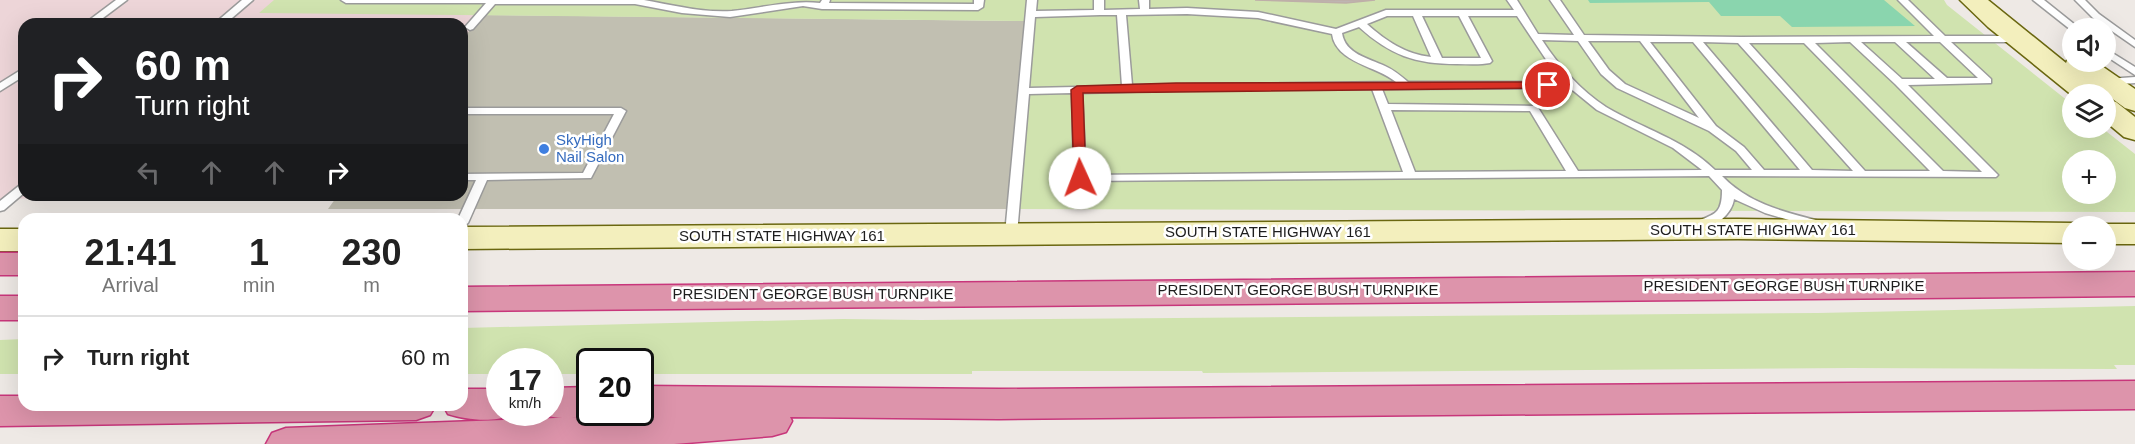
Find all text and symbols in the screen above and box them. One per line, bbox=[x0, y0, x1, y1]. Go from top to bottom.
map controls bbox=[2062, 18, 2116, 270]
button: sound bbox=[2062, 18, 2116, 72]
icon: right bbox=[36, 42, 114, 120]
text: 60 m bbox=[135, 42, 231, 89]
pin bbox=[1522, 59, 1573, 110]
icon: arrive bbox=[1531, 68, 1564, 101]
button: layers bbox=[2062, 84, 2116, 138]
text: Turn right bbox=[135, 91, 250, 121]
place label: SkyHigh Nail Salon bbox=[556, 131, 624, 165]
marker: SkyHigh Nail Salon bbox=[537, 142, 551, 156]
position arrow bbox=[1048, 146, 1112, 210]
button: + bbox=[2062, 150, 2116, 204]
icon: left bbox=[132, 156, 165, 189]
icon: ahead bbox=[195, 156, 228, 189]
icon: ahead bbox=[258, 156, 291, 189]
icon: right bbox=[321, 156, 354, 189]
button: − bbox=[2062, 216, 2116, 270]
street label: SOUTH STATE HIGHWAY 161 bbox=[1650, 221, 1856, 238]
street label: SOUTH STATE HIGHWAY 161 bbox=[1165, 223, 1371, 240]
street label: SOUTH STATE HIGHWAY 161 bbox=[679, 227, 885, 244]
text: 21:41 bbox=[84, 232, 176, 273]
text: 1 bbox=[249, 232, 269, 273]
text: 230 bbox=[341, 232, 402, 273]
text: Arrival bbox=[102, 274, 159, 296]
text: min bbox=[243, 274, 275, 296]
text: m bbox=[363, 274, 380, 296]
street label: PRESIDENT GEORGE BUSH TURNPIKE bbox=[1643, 277, 1925, 294]
street label: PRESIDENT GEORGE BUSH TURNPIKE bbox=[1157, 281, 1439, 298]
street label: PRESIDENT GEORGE BUSH TURNPIKE bbox=[672, 285, 954, 302]
icon: right bbox=[36, 342, 69, 375]
text: Turn right bbox=[87, 345, 189, 370]
text: 60 m bbox=[401, 345, 450, 370]
speed limit sign: 20 bbox=[576, 348, 654, 426]
text: 17 bbox=[508, 363, 542, 396]
text: km/h bbox=[509, 394, 541, 411]

